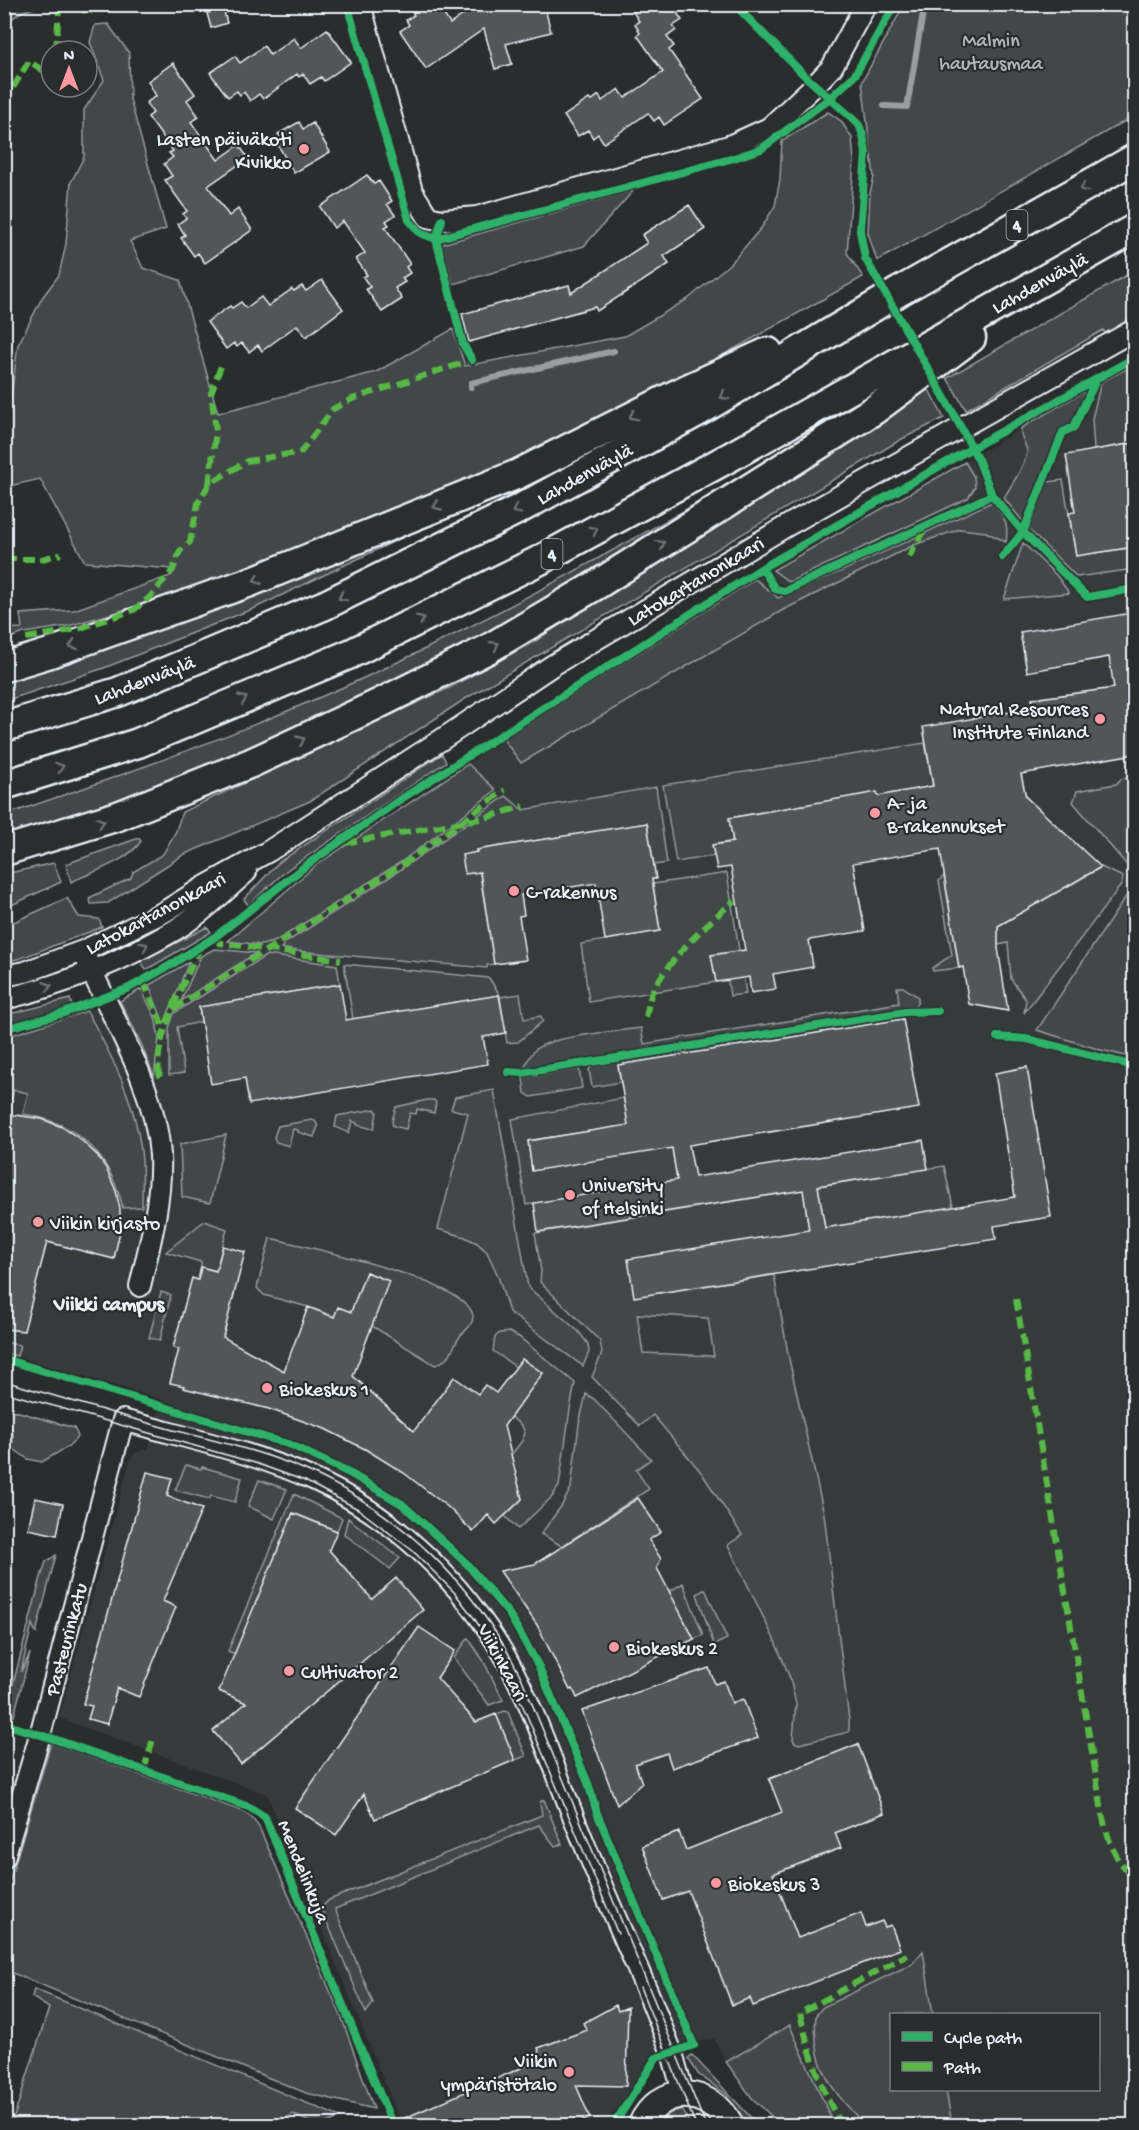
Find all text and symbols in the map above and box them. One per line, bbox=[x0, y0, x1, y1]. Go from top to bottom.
park label: Malmin hautausmaa bbox=[939, 31, 1044, 77]
north arrow bbox=[39, 39, 99, 99]
text: N bbox=[64, 48, 75, 67]
place label: Lasten päiväkoti Kivikko bbox=[156, 130, 292, 176]
marker: Lasten päiväkoti Kivikko bbox=[297, 142, 311, 156]
one-way arrow bbox=[1079, 181, 1090, 192]
road number: 4 bbox=[1006, 210, 1028, 240]
street label: Lahdenväylä bbox=[989, 249, 1093, 321]
one-way arrow bbox=[720, 389, 730, 401]
one-way arrow bbox=[629, 408, 640, 420]
street label: Lahdenväylä bbox=[534, 440, 638, 512]
one-way arrow bbox=[433, 499, 444, 511]
one-way arrow bbox=[512, 503, 522, 514]
one-way arrow bbox=[588, 526, 598, 537]
street label: Latokartanonkaari bbox=[624, 533, 769, 633]
road number: 4 bbox=[542, 539, 562, 569]
one-way arrow bbox=[654, 540, 665, 551]
one-way arrow bbox=[252, 573, 263, 585]
one-way arrow bbox=[337, 590, 348, 602]
one-way arrow bbox=[414, 615, 425, 627]
one-way arrow bbox=[68, 638, 79, 651]
one-way arrow bbox=[489, 641, 499, 653]
street label: Lahdenväylä bbox=[92, 652, 200, 712]
one-way arrow bbox=[236, 694, 247, 706]
place label: Natural Resources Institute Finland bbox=[939, 700, 1090, 746]
marker: Natural Resources Institute Finland bbox=[1093, 712, 1107, 726]
one-way arrow bbox=[294, 736, 305, 748]
one-way arrow bbox=[54, 762, 65, 774]
place label: A- ja B-rakennukset bbox=[886, 794, 1006, 840]
marker: A- ja B-rakennukset bbox=[868, 806, 882, 820]
one-way arrow bbox=[95, 817, 106, 829]
street label: Latokartanonkaari bbox=[83, 868, 231, 962]
place label: C-rakennus bbox=[526, 883, 617, 906]
marker: C-rakennus bbox=[507, 884, 521, 898]
one-way arrow bbox=[138, 942, 148, 953]
one-way arrow bbox=[42, 980, 53, 993]
place label: University of Helsinki bbox=[582, 1176, 664, 1222]
marker: University of Helsinki bbox=[563, 1188, 577, 1202]
place label: Viikin kirjasto bbox=[49, 1214, 160, 1237]
marker: Viikin kirjasto bbox=[31, 1215, 45, 1229]
district label: Viikki campus bbox=[53, 1294, 166, 1319]
place label: Biokeskus 1 bbox=[278, 1380, 369, 1403]
marker: Biokeskus 1 bbox=[260, 1381, 274, 1395]
street label: Pasteurinkatu bbox=[42, 1580, 95, 1700]
street label: Viikinkaari bbox=[470, 1620, 531, 1707]
place label: Biokeskus 2 bbox=[625, 1639, 718, 1662]
marker: Biokeskus 2 bbox=[607, 1640, 621, 1654]
place label: Cultivator 2 bbox=[301, 1663, 398, 1686]
marker: Cultivator 2 bbox=[282, 1664, 296, 1678]
street label: Mendelinkuja bbox=[271, 1817, 333, 1928]
place label: Biokeskus 3 bbox=[727, 1875, 820, 1898]
marker: Biokeskus 3 bbox=[709, 1876, 723, 1890]
legend bbox=[890, 2013, 1100, 2091]
text: Cycle path bbox=[944, 2029, 1022, 2050]
place label: Viikin ympäristötalo bbox=[441, 2052, 557, 2098]
text: Path bbox=[943, 2059, 981, 2080]
marker: Viikin ympäristötalo bbox=[562, 2065, 576, 2079]

